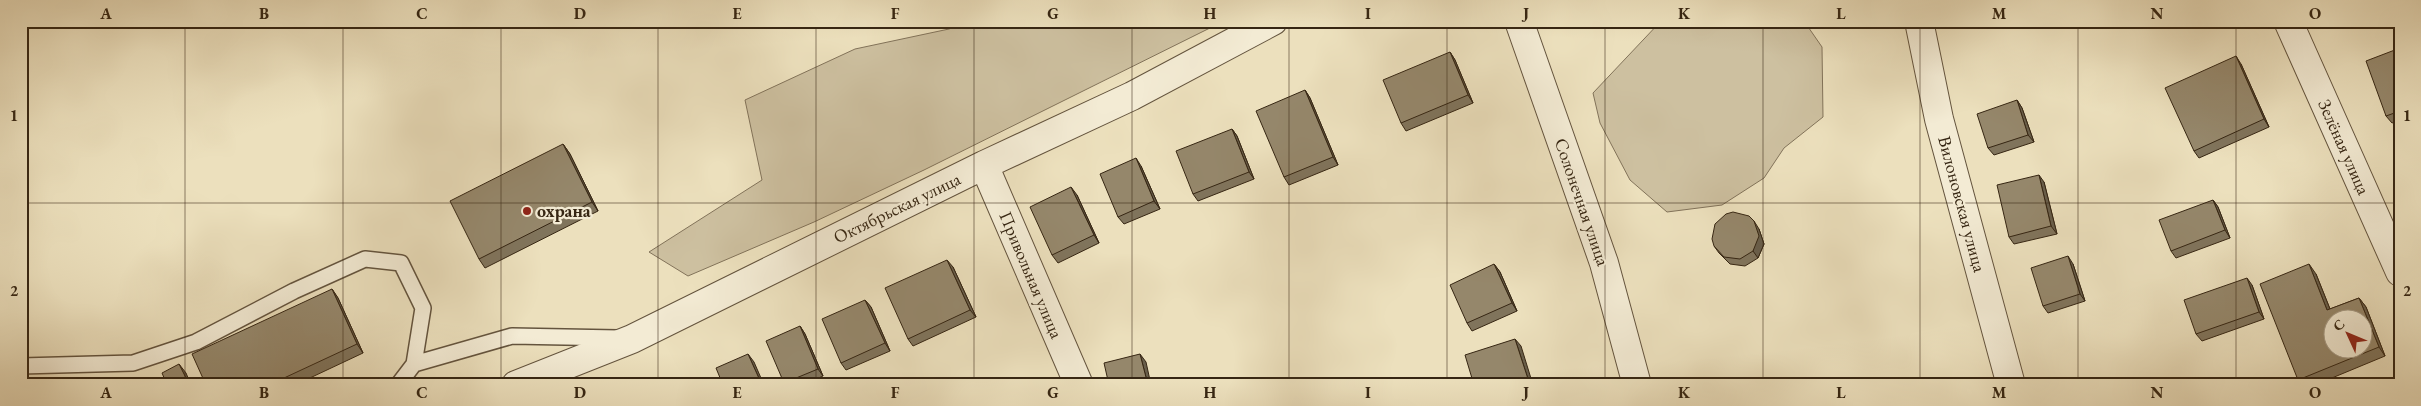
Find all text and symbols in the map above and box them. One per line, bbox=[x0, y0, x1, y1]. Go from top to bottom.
text: A bbox=[99, 3, 112, 24]
text: B bbox=[259, 3, 269, 24]
text: C bbox=[416, 3, 428, 24]
text: D bbox=[574, 3, 586, 24]
text: E bbox=[732, 3, 742, 24]
text: F bbox=[891, 3, 900, 24]
text: G bbox=[1047, 3, 1059, 24]
text: H bbox=[1204, 3, 1217, 24]
text: I bbox=[1365, 3, 1371, 24]
text: J bbox=[1521, 3, 1529, 24]
text: K bbox=[1678, 3, 1691, 24]
text: L bbox=[1836, 3, 1846, 24]
text: M bbox=[1992, 3, 2007, 24]
text: N bbox=[2151, 3, 2164, 24]
text: O bbox=[2309, 3, 2321, 24]
street label: Зелёная улица bbox=[2313, 95, 2376, 199]
text: 1 bbox=[10, 105, 18, 126]
text: 1 bbox=[2403, 105, 2411, 126]
street label: Вилоновская улица bbox=[1933, 133, 1992, 275]
street label: Солонечная улица bbox=[1550, 135, 1615, 269]
street label: Октябрьская улица bbox=[829, 166, 965, 248]
place label: охрана bbox=[537, 199, 591, 222]
marker: охрана bbox=[521, 205, 533, 217]
street label: Привольная улица bbox=[994, 208, 1069, 343]
text: 2 bbox=[10, 280, 19, 301]
text: 2 bbox=[2403, 280, 2412, 301]
north arrow bbox=[2324, 308, 2374, 358]
text: С bbox=[2329, 315, 2349, 335]
text: A bbox=[99, 382, 112, 403]
text: B bbox=[259, 382, 269, 403]
text: C bbox=[416, 382, 428, 403]
text: D bbox=[574, 382, 586, 403]
text: E bbox=[732, 382, 742, 403]
text: F bbox=[891, 382, 900, 403]
text: G bbox=[1047, 382, 1059, 403]
text: H bbox=[1204, 382, 1217, 403]
text: I bbox=[1365, 382, 1371, 403]
text: J bbox=[1521, 382, 1529, 403]
text: K bbox=[1678, 382, 1691, 403]
text: L bbox=[1836, 382, 1846, 403]
text: M bbox=[1992, 382, 2007, 403]
text: N bbox=[2151, 382, 2164, 403]
text: O bbox=[2309, 382, 2321, 403]

